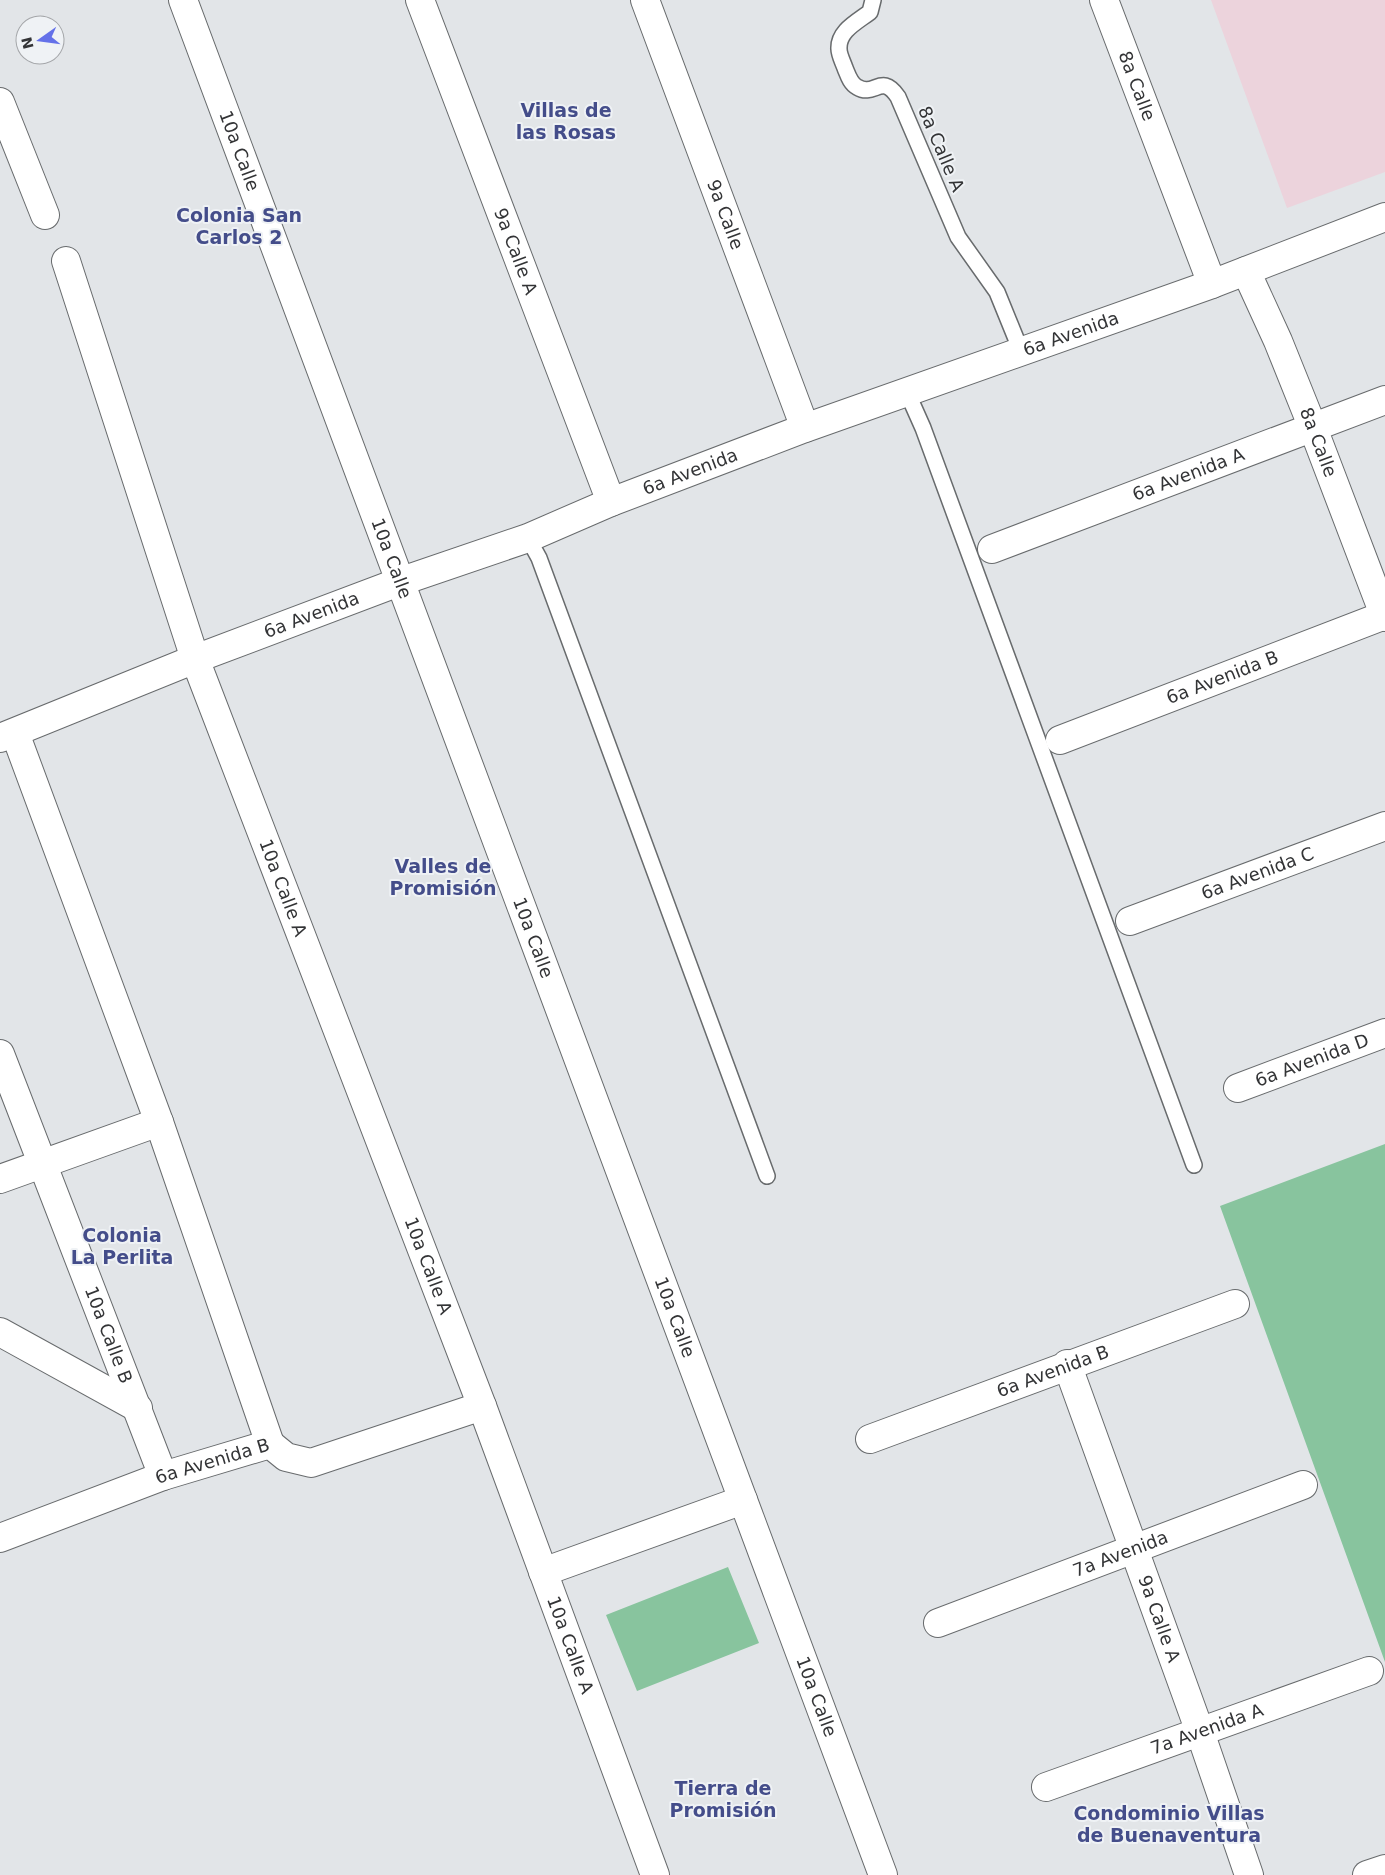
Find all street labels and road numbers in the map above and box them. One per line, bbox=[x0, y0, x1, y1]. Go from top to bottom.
street label: 8a Calle bbox=[1114, 48, 1160, 124]
street label: 8a Calle A bbox=[914, 103, 969, 195]
street label: 10a Calle bbox=[215, 107, 264, 194]
street label: 9a Calle bbox=[703, 176, 748, 252]
street label: 9a Calle A bbox=[490, 205, 542, 298]
street label: 6a Avenida bbox=[1020, 307, 1122, 360]
street label: 8a Calle bbox=[1296, 404, 1342, 480]
street label: 6a Avenida A bbox=[1129, 443, 1248, 505]
street label: 6a Avenida bbox=[640, 444, 741, 499]
street label: 10a Calle bbox=[367, 515, 417, 601]
street label: 6a Avenida bbox=[261, 587, 362, 642]
street label: 6a Avenida B bbox=[1163, 646, 1281, 708]
street label: 10a Calle A bbox=[255, 836, 312, 940]
street label: 6a Avenida C bbox=[1198, 843, 1316, 904]
street label: 10a Calle bbox=[509, 894, 558, 981]
street label: 6a Avenida D bbox=[1252, 1029, 1372, 1091]
street label: 10a Calle A bbox=[400, 1214, 457, 1318]
street label: 10a Calle bbox=[651, 1274, 700, 1360]
street label: 10a Calle B bbox=[81, 1283, 137, 1386]
street label: 6a Avenida B bbox=[994, 1341, 1112, 1401]
street label: 6a Avenida B bbox=[152, 1434, 272, 1488]
street label: 7a Avenida bbox=[1070, 1526, 1171, 1581]
street label: 9a Calle A bbox=[1134, 1572, 1185, 1666]
street label: 10a Calle A bbox=[543, 1593, 598, 1697]
street label: 10a Calle bbox=[792, 1653, 841, 1740]
street label: 7a Avenida A bbox=[1148, 1699, 1267, 1759]

